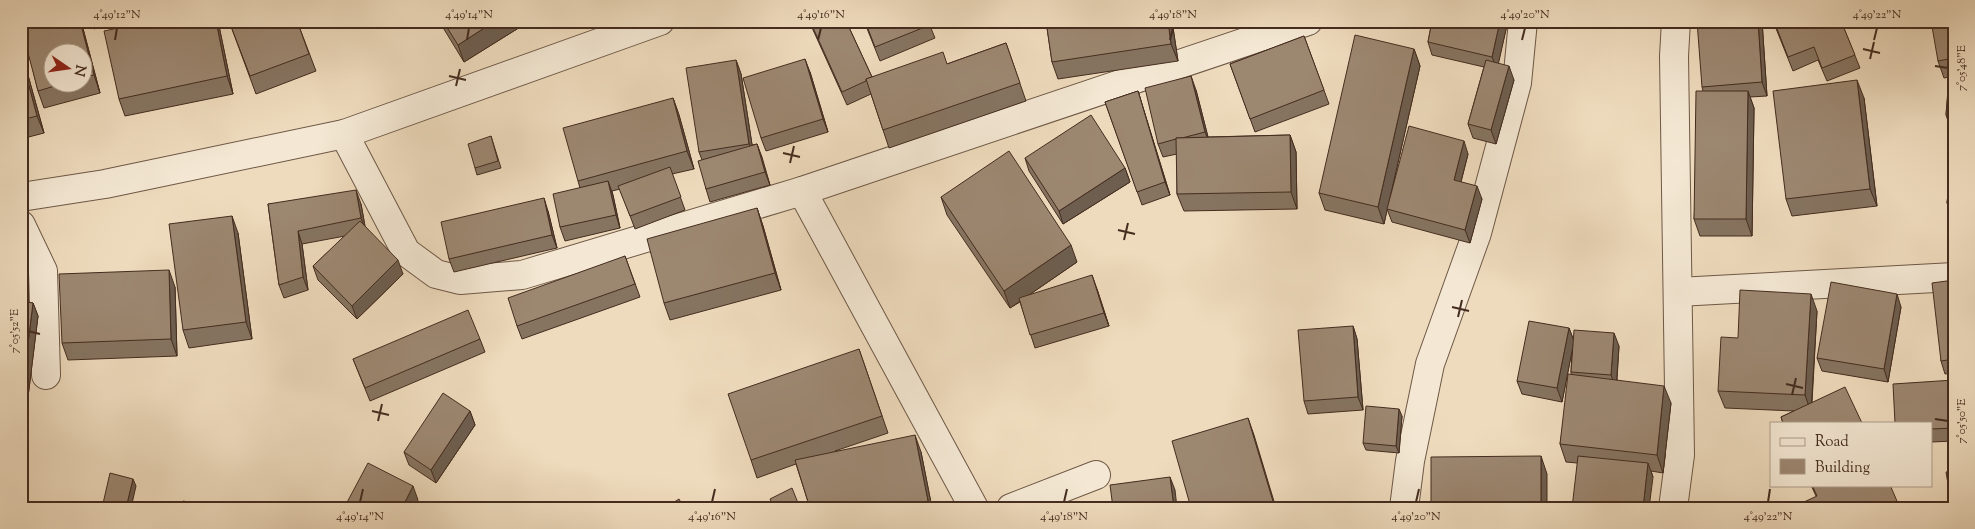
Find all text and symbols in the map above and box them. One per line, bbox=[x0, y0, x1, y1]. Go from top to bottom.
text: 4°49'12"N bbox=[93, 6, 141, 24]
text: 4°49'14"N bbox=[445, 6, 493, 24]
text: 4°49'16"N bbox=[797, 6, 845, 24]
text: 4°49'18"N bbox=[1149, 6, 1197, 24]
text: 4°49'20"N bbox=[1500, 6, 1550, 24]
text: 4°49'22"N bbox=[1853, 6, 1902, 24]
north arrow bbox=[42, 42, 92, 92]
text: 7°05'48"E bbox=[1953, 44, 1971, 91]
text: N bbox=[68, 63, 90, 78]
text: 7°05'52"E bbox=[6, 308, 24, 353]
text: 7°05'50"E bbox=[1953, 398, 1971, 444]
legend bbox=[1770, 422, 1932, 486]
text: Road bbox=[1815, 432, 1849, 453]
text: Building bbox=[1815, 458, 1870, 479]
text: 4°49'14"N bbox=[336, 508, 384, 526]
text: 4°49'16"N bbox=[688, 508, 736, 526]
text: 4°49'18"N bbox=[1040, 508, 1088, 526]
text: 4°49'20"N bbox=[1391, 508, 1441, 526]
text: 4°49'22"N bbox=[1744, 508, 1793, 526]

